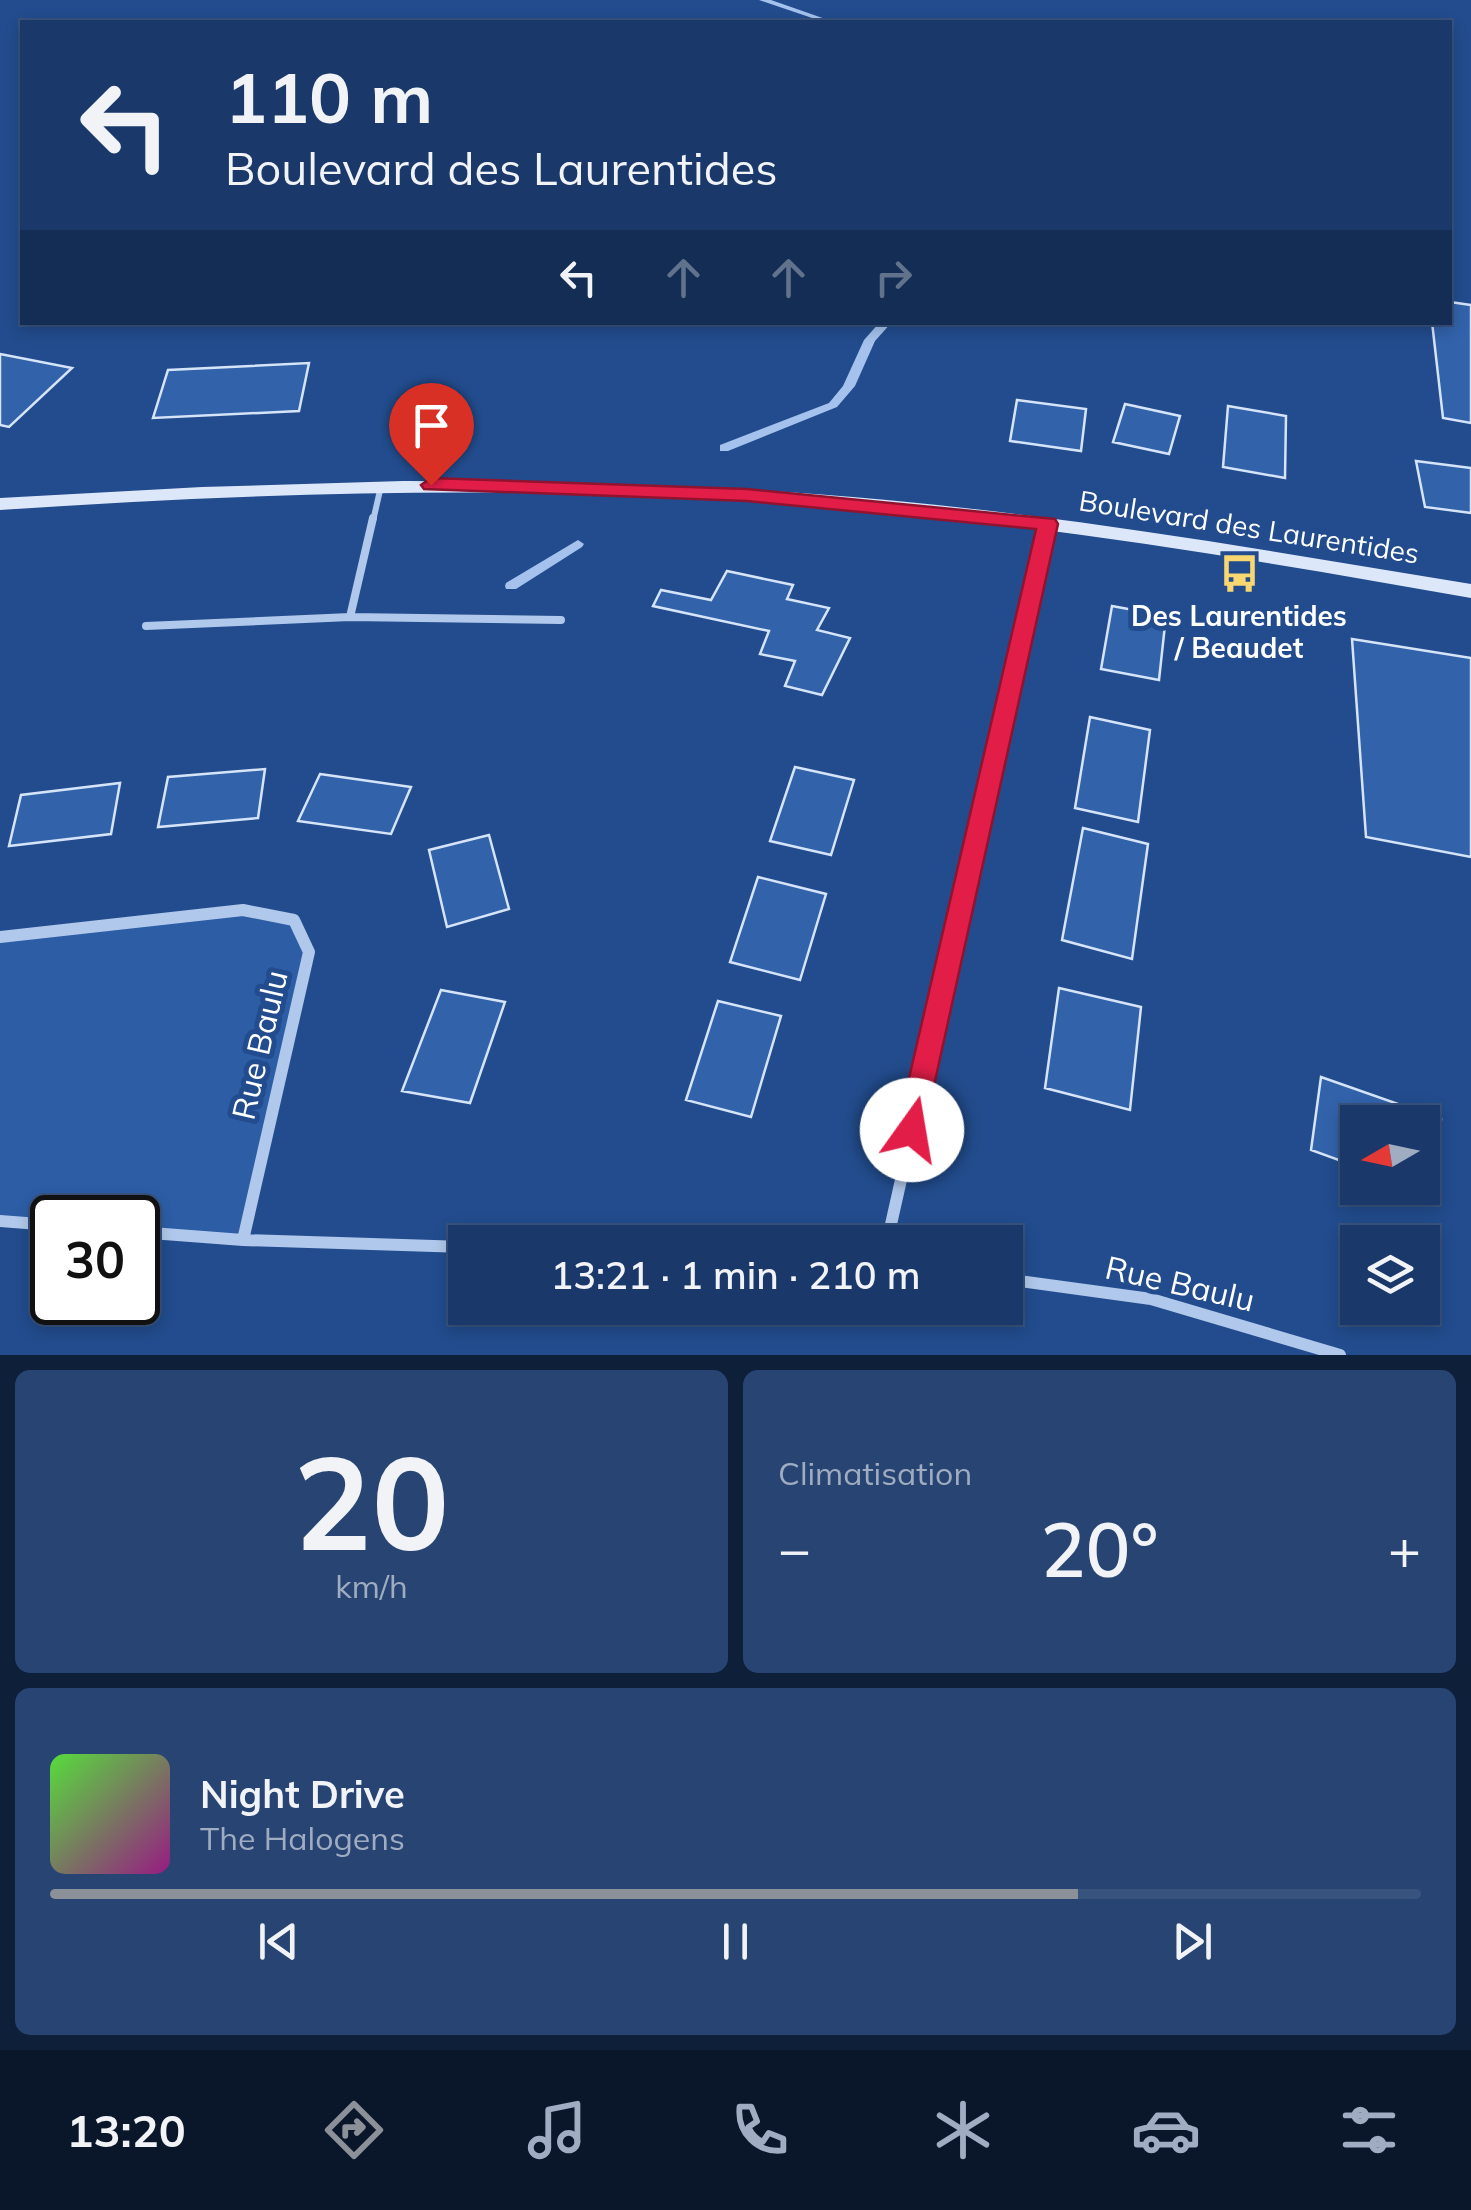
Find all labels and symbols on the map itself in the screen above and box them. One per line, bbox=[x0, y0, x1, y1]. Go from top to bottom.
pin bbox=[389, 383, 474, 486]
street label: Boulevard des Laurentides bbox=[1077, 482, 1422, 571]
bus stop icon: Des Laurentides / Beaudet bbox=[1218, 553, 1260, 595]
place label: Des Laurentides / Beaudet bbox=[1131, 598, 1347, 665]
street label: Rue Baulu bbox=[222, 966, 296, 1123]
position arrow bbox=[860, 1078, 964, 1182]
north arrow bbox=[1340, 1105, 1440, 1205]
speed limit sign: 30 bbox=[30, 1195, 160, 1325]
street label: Rue Baulu bbox=[1102, 1246, 1259, 1320]

